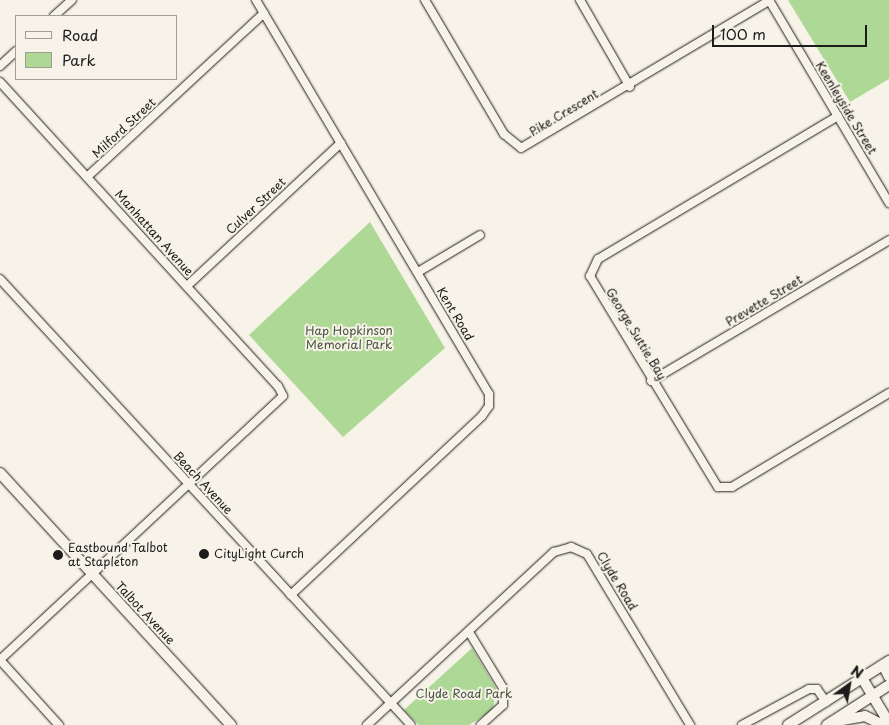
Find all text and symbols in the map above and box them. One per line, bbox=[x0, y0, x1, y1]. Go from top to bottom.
legend bbox=[15, 15, 178, 80]
scale bar bbox=[714, 15, 869, 47]
text: 100 m bbox=[720, 22, 766, 45]
text: Road bbox=[62, 23, 98, 46]
text: Park bbox=[62, 48, 96, 71]
street label: Keenleyside Street bbox=[813, 59, 879, 157]
street label: Pike Crescent bbox=[527, 87, 601, 139]
street label: Milford Street bbox=[89, 95, 159, 161]
street label: Culver Street bbox=[223, 175, 289, 237]
street label: Manhattan Avenue bbox=[112, 187, 196, 279]
street label: Prevette Street bbox=[723, 272, 805, 330]
street label: Kent Road bbox=[434, 285, 476, 343]
street label: George Suttie Bay bbox=[603, 285, 669, 383]
park label: Hap Hopkinson Memorial Park bbox=[305, 324, 393, 352]
street label: Beach Avenue bbox=[170, 449, 236, 517]
place label: Eastbound Talbot at Stapleton bbox=[68, 541, 167, 569]
place label: CityLight Curch bbox=[214, 547, 305, 561]
marker: CityLight Curch bbox=[198, 548, 210, 560]
marker: Eastbound Talbot at Stapleton bbox=[52, 549, 64, 561]
street label: Clyde Road bbox=[594, 549, 640, 613]
street label: Talbot Avenue bbox=[112, 579, 178, 647]
north arrow bbox=[824, 660, 874, 710]
text: N bbox=[847, 660, 867, 684]
park label: Clyde Road Park bbox=[416, 687, 512, 701]

